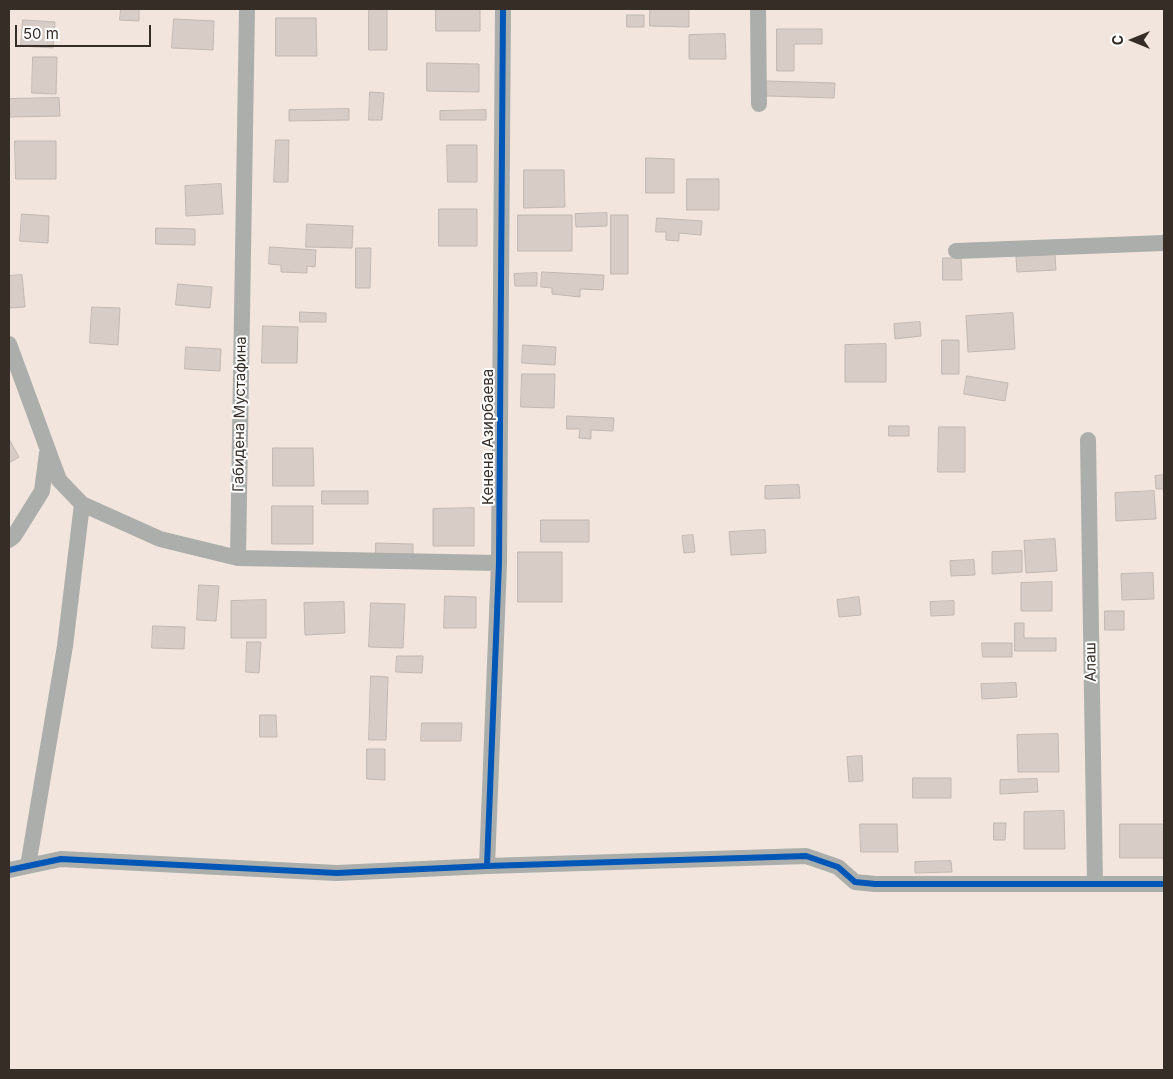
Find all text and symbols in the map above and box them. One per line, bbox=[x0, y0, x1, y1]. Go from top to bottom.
scale bar bbox=[18, 15, 154, 47]
north arrow bbox=[1108, 15, 1158, 65]
text: 50 m bbox=[23, 24, 59, 43]
text: С bbox=[1109, 35, 1126, 45]
street label: Габидена Мустафина bbox=[230, 336, 250, 492]
street label: Кенена Азирбаева bbox=[479, 369, 497, 505]
street label: Алаш bbox=[1082, 642, 1100, 682]

